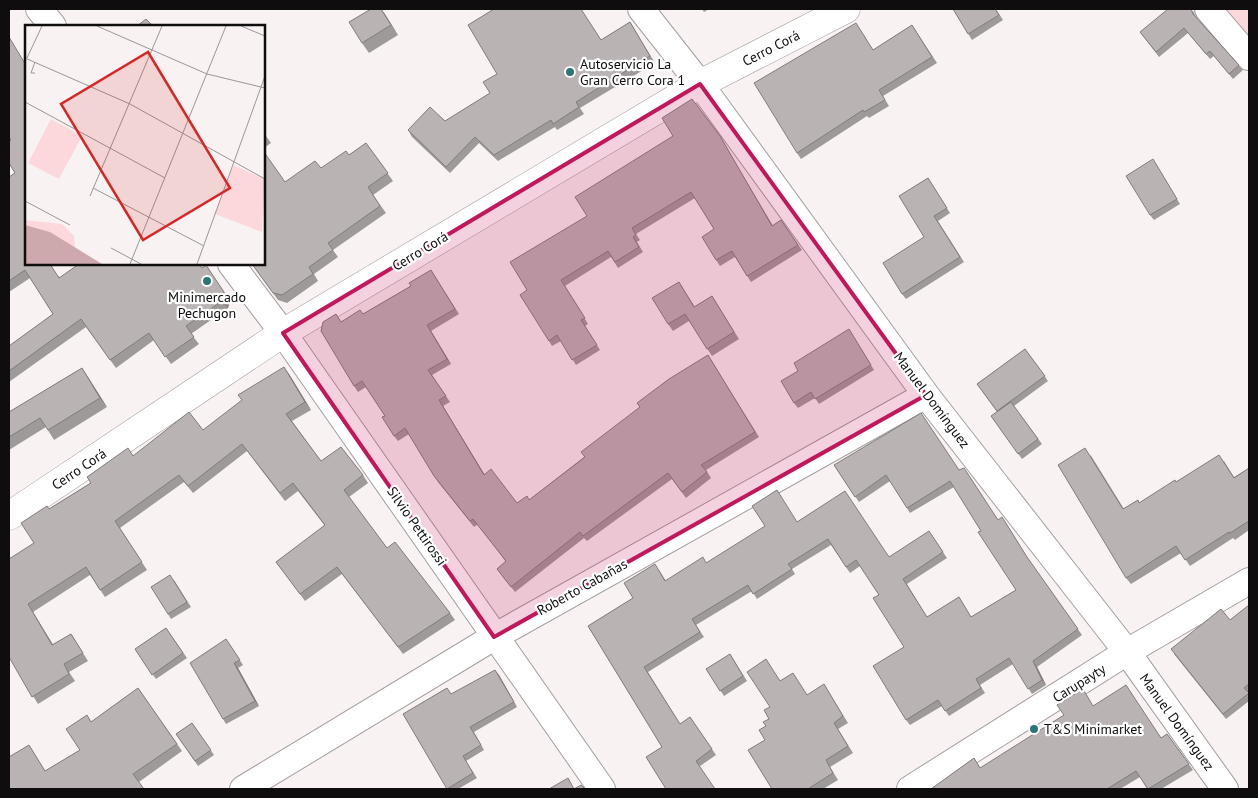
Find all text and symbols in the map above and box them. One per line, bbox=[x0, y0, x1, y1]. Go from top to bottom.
inset map bbox=[25, 25, 265, 265]
street label: Cerro Corá bbox=[739, 26, 803, 70]
place label: Autoservicio La Gran Cerro Cora 1 bbox=[580, 55, 685, 89]
marker: Autoservicio La Gran Cerro Cora 1 bbox=[564, 66, 576, 78]
street label: Cerro Corá bbox=[389, 227, 451, 275]
marker: Minimercado Pechugon bbox=[201, 275, 213, 287]
place label: Minimercado Pechugon bbox=[168, 288, 246, 322]
street label: Manuel Domínguez bbox=[890, 348, 974, 452]
street label: Cerro Corá bbox=[48, 444, 110, 494]
street label: Silvio Pettirossi bbox=[383, 483, 451, 569]
street label: Roberto Cabañas bbox=[534, 555, 630, 619]
street label: Carupayty bbox=[1049, 659, 1109, 706]
street label: Manuel Domínguez bbox=[1136, 670, 1218, 774]
place label: T&S Minimarket bbox=[1044, 720, 1142, 738]
marker: T&S Minimarket bbox=[1028, 723, 1040, 735]

